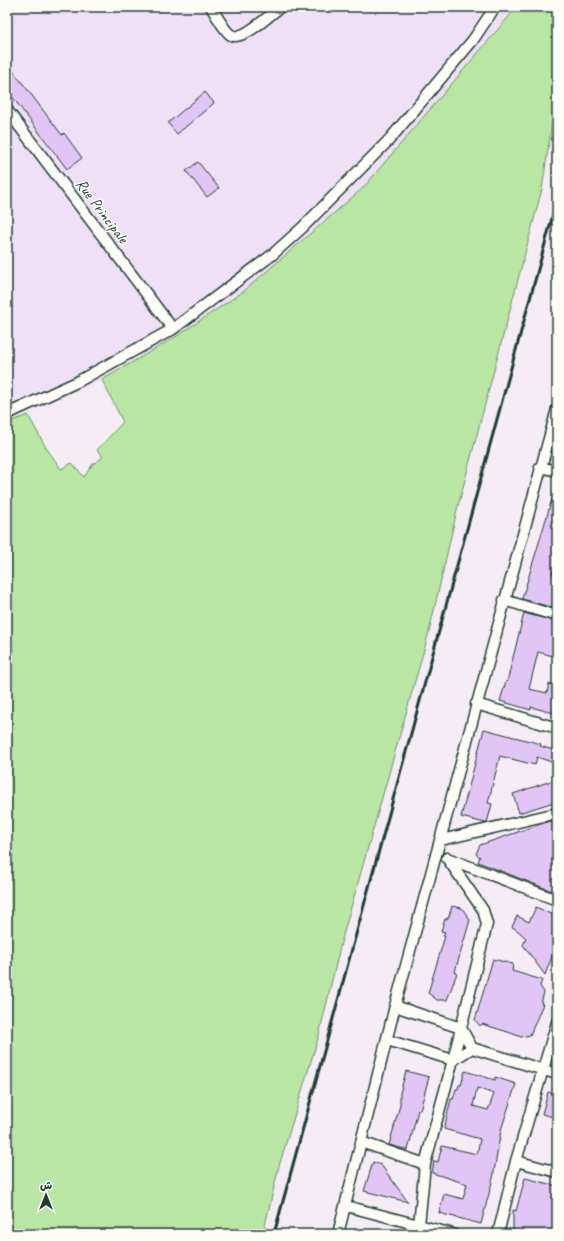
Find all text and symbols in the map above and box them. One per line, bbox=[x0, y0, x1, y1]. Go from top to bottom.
street label: Rue Principale bbox=[71, 175, 134, 249]
north arrow bbox=[26, 1175, 66, 1215]
text: ش bbox=[40, 1178, 52, 1192]

